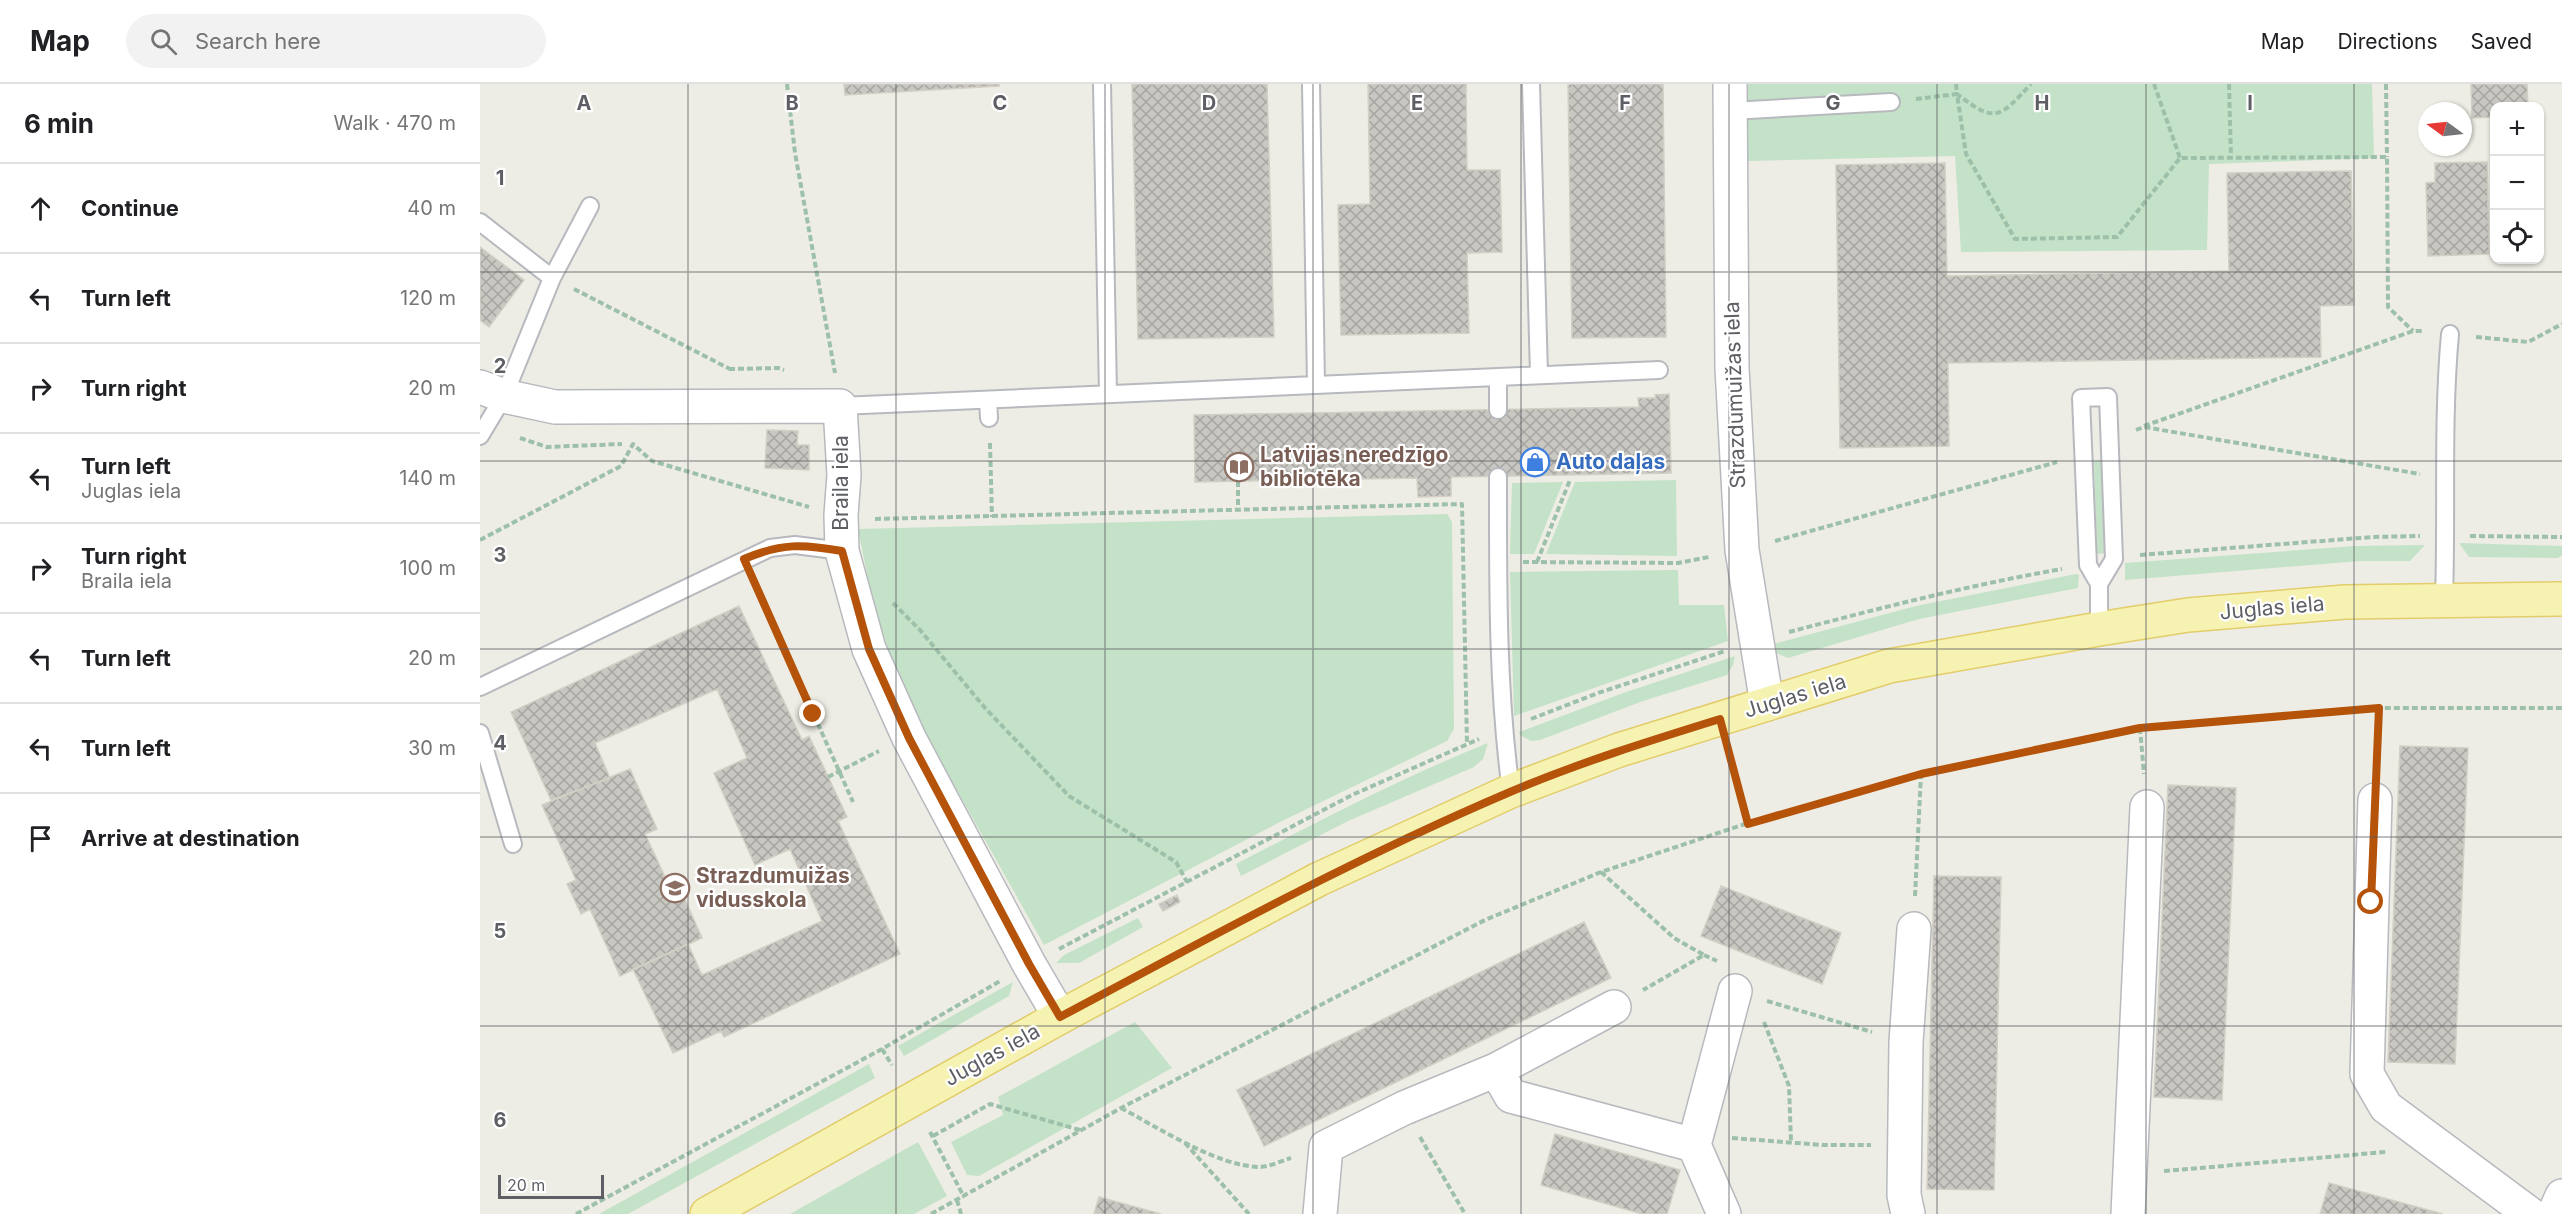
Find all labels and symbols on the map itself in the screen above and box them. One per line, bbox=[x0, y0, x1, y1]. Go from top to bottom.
text: A bbox=[577, 91, 592, 115]
text: B bbox=[785, 91, 799, 115]
text: C bbox=[993, 91, 1007, 115]
text: D bbox=[1202, 91, 1216, 115]
text: E bbox=[1411, 91, 1423, 115]
text: F bbox=[1619, 91, 1631, 115]
text: G bbox=[1825, 91, 1841, 115]
text: H bbox=[2035, 91, 2049, 115]
text: I bbox=[2247, 91, 2253, 115]
north arrow bbox=[2418, 102, 2472, 156]
text: 1 bbox=[496, 166, 504, 190]
street label: Strazdumuižas iela bbox=[1719, 301, 1750, 489]
text: 2 bbox=[494, 354, 506, 378]
street label: Braila iela bbox=[828, 435, 853, 531]
place label: Latvijas neredzīgo bibliotēka bbox=[1260, 442, 1448, 491]
shop icon: Auto daļas bbox=[1519, 446, 1551, 478]
place label: Auto daļas bbox=[1556, 449, 1665, 474]
library icon: Latvijas neredzīgo bibliotēka bbox=[1223, 451, 1255, 483]
text: 3 bbox=[494, 543, 506, 567]
street label: Juglas iela bbox=[2218, 590, 2326, 625]
street label: Juglas iela bbox=[1741, 668, 1849, 723]
route end bbox=[799, 700, 825, 726]
text: 4 bbox=[493, 731, 507, 755]
place label: Strazdumuižas vidusskola bbox=[696, 863, 850, 912]
school or university icon: Strazdumuižas vidusskola bbox=[659, 872, 691, 904]
route start bbox=[2357, 888, 2383, 914]
text: 5 bbox=[494, 919, 506, 943]
street label: Juglas iela bbox=[940, 1018, 1044, 1091]
text: 6 bbox=[494, 1108, 507, 1132]
scale bar bbox=[498, 1172, 604, 1200]

